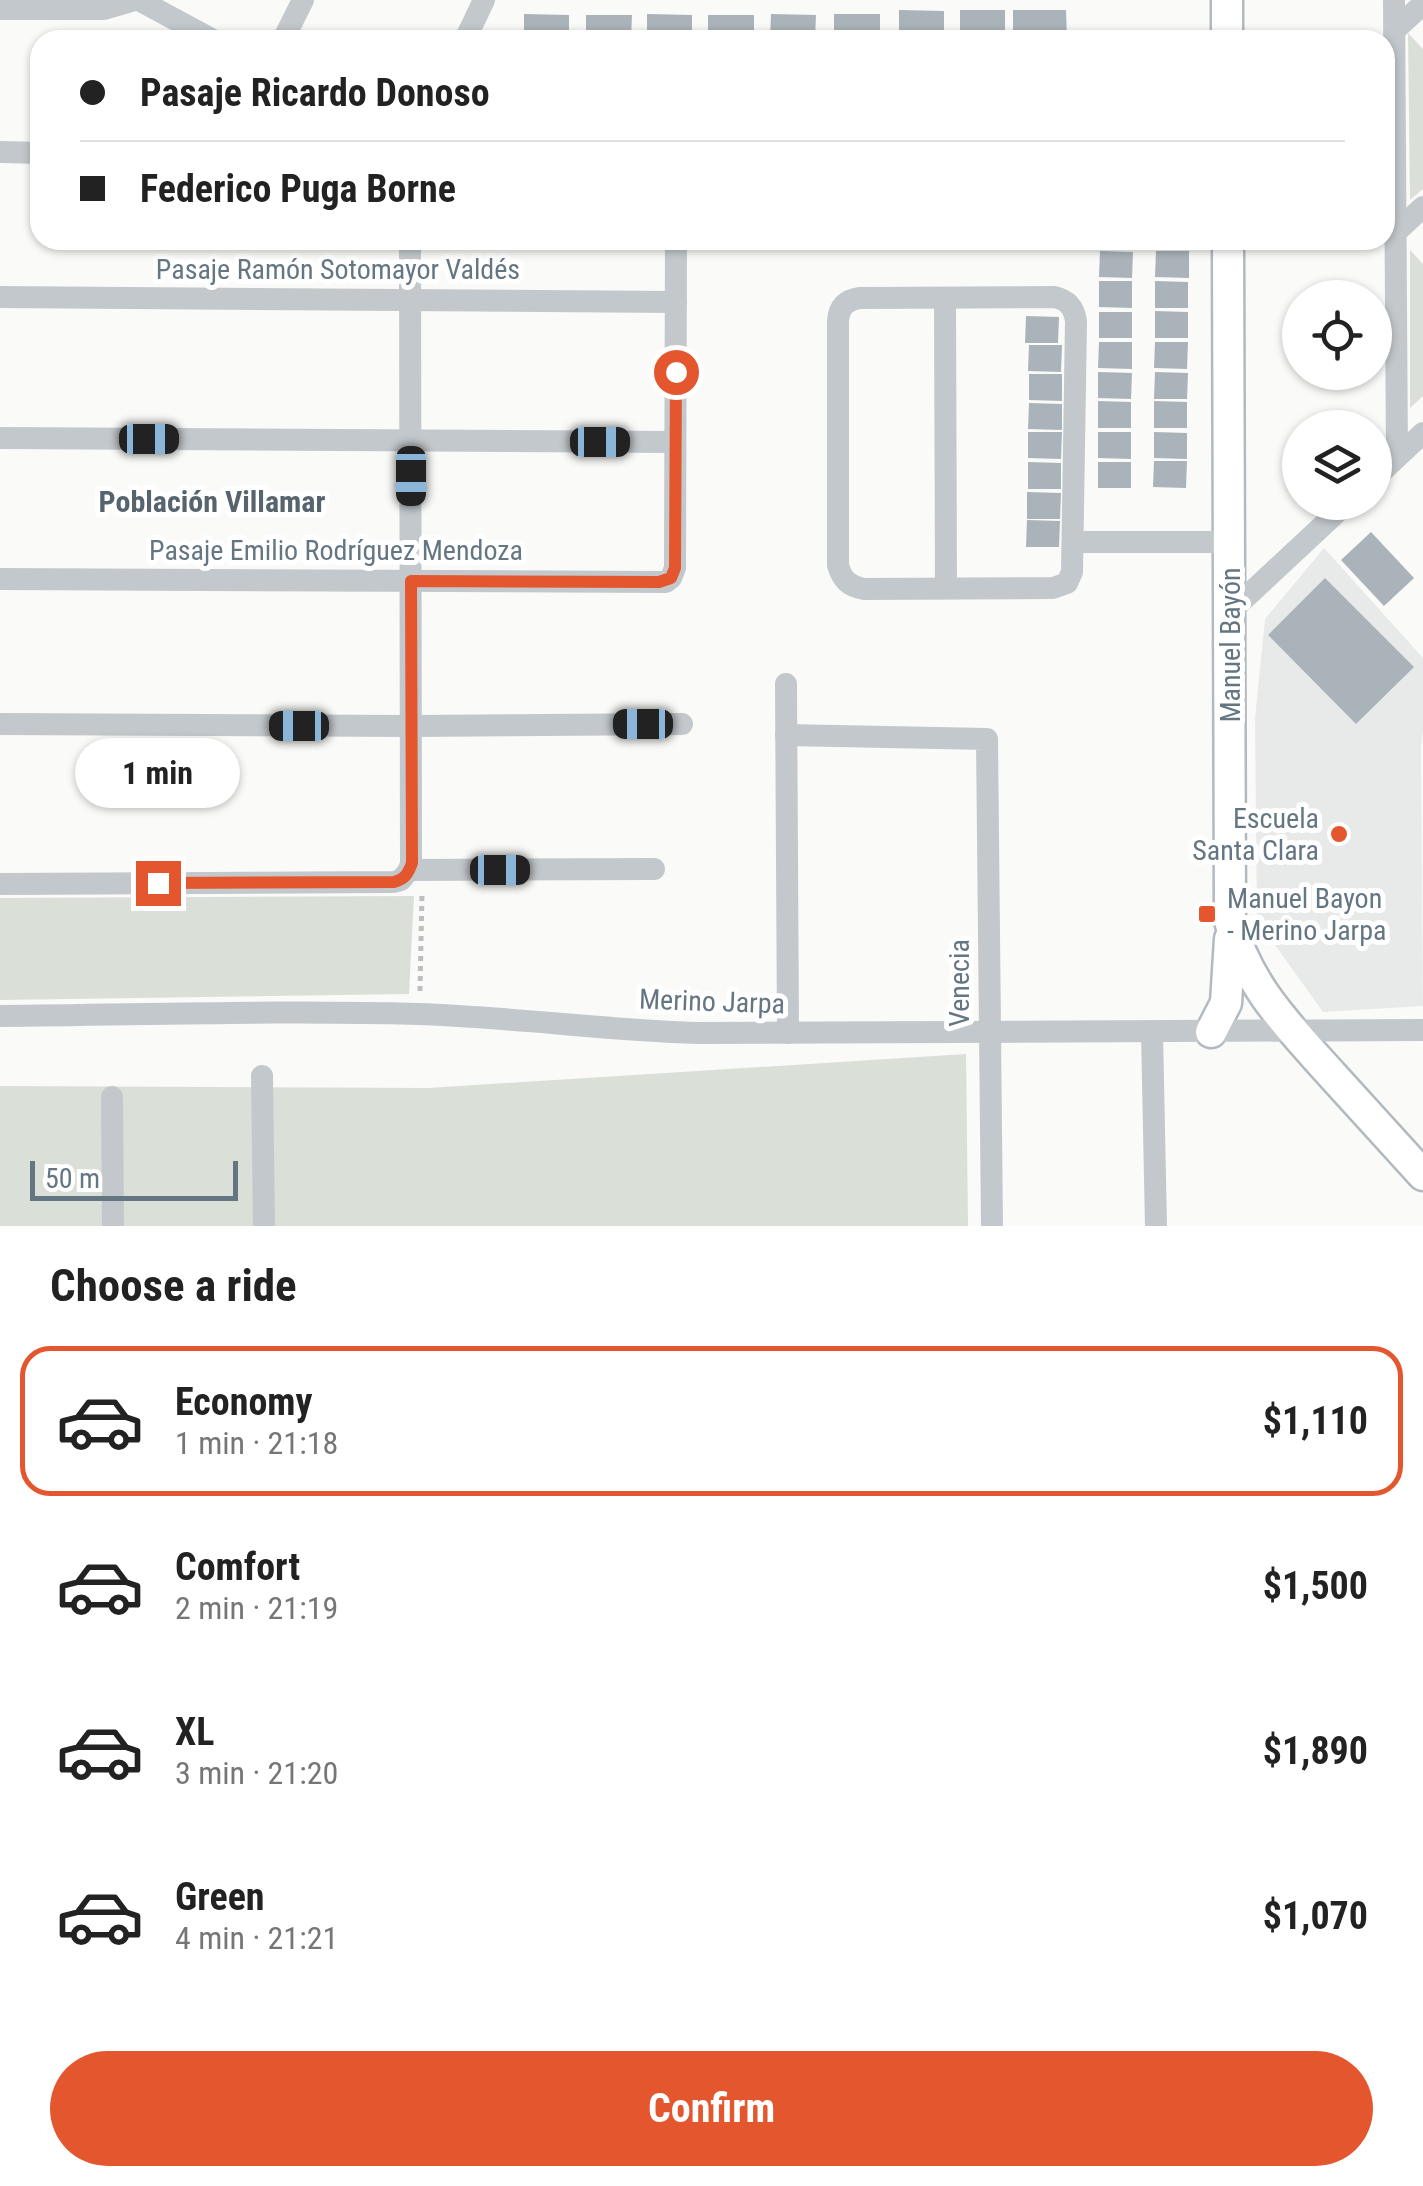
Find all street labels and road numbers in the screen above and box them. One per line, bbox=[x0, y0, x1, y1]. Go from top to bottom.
street label: Pasaje Ramón Sotomayor Valdés bbox=[156, 253, 520, 286]
street label: Pasaje Emilio Rodríguez Mendoza bbox=[149, 534, 523, 567]
street label: Manuel Bayón bbox=[1214, 567, 1247, 723]
street label: Venecia bbox=[943, 939, 976, 1027]
street label: Merino Jarpa bbox=[638, 982, 786, 1021]

